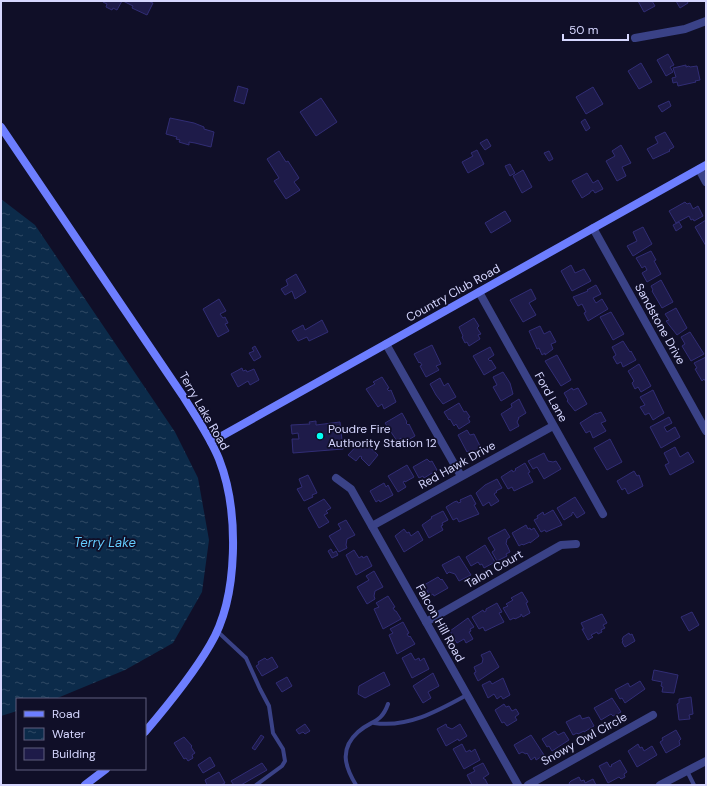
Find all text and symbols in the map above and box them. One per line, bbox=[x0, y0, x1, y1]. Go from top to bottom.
scale bar bbox=[563, 16, 628, 42]
text: 50 m bbox=[569, 22, 598, 38]
street label: Country Club Road bbox=[403, 260, 503, 326]
street label: Sandstone Drive bbox=[631, 280, 689, 368]
street label: Terry Lake Road bbox=[175, 369, 233, 453]
street label: Ford Lane bbox=[531, 369, 571, 425]
place label: Poudre Fire Authority Station 12 bbox=[328, 421, 437, 451]
marker: Poudre Fire Authority Station 12 bbox=[315, 431, 325, 441]
street label: Red Hawk Drive bbox=[416, 437, 499, 493]
water label: Terry Lake bbox=[74, 534, 136, 551]
street label: Talon Court bbox=[462, 546, 526, 592]
street label: Falcon Hill Road bbox=[412, 581, 468, 665]
legend bbox=[16, 698, 146, 770]
text: Road bbox=[52, 706, 80, 722]
street label: Snowy Owl Circle bbox=[538, 709, 630, 769]
text: Water bbox=[52, 726, 86, 742]
text: Building bbox=[52, 746, 96, 762]

